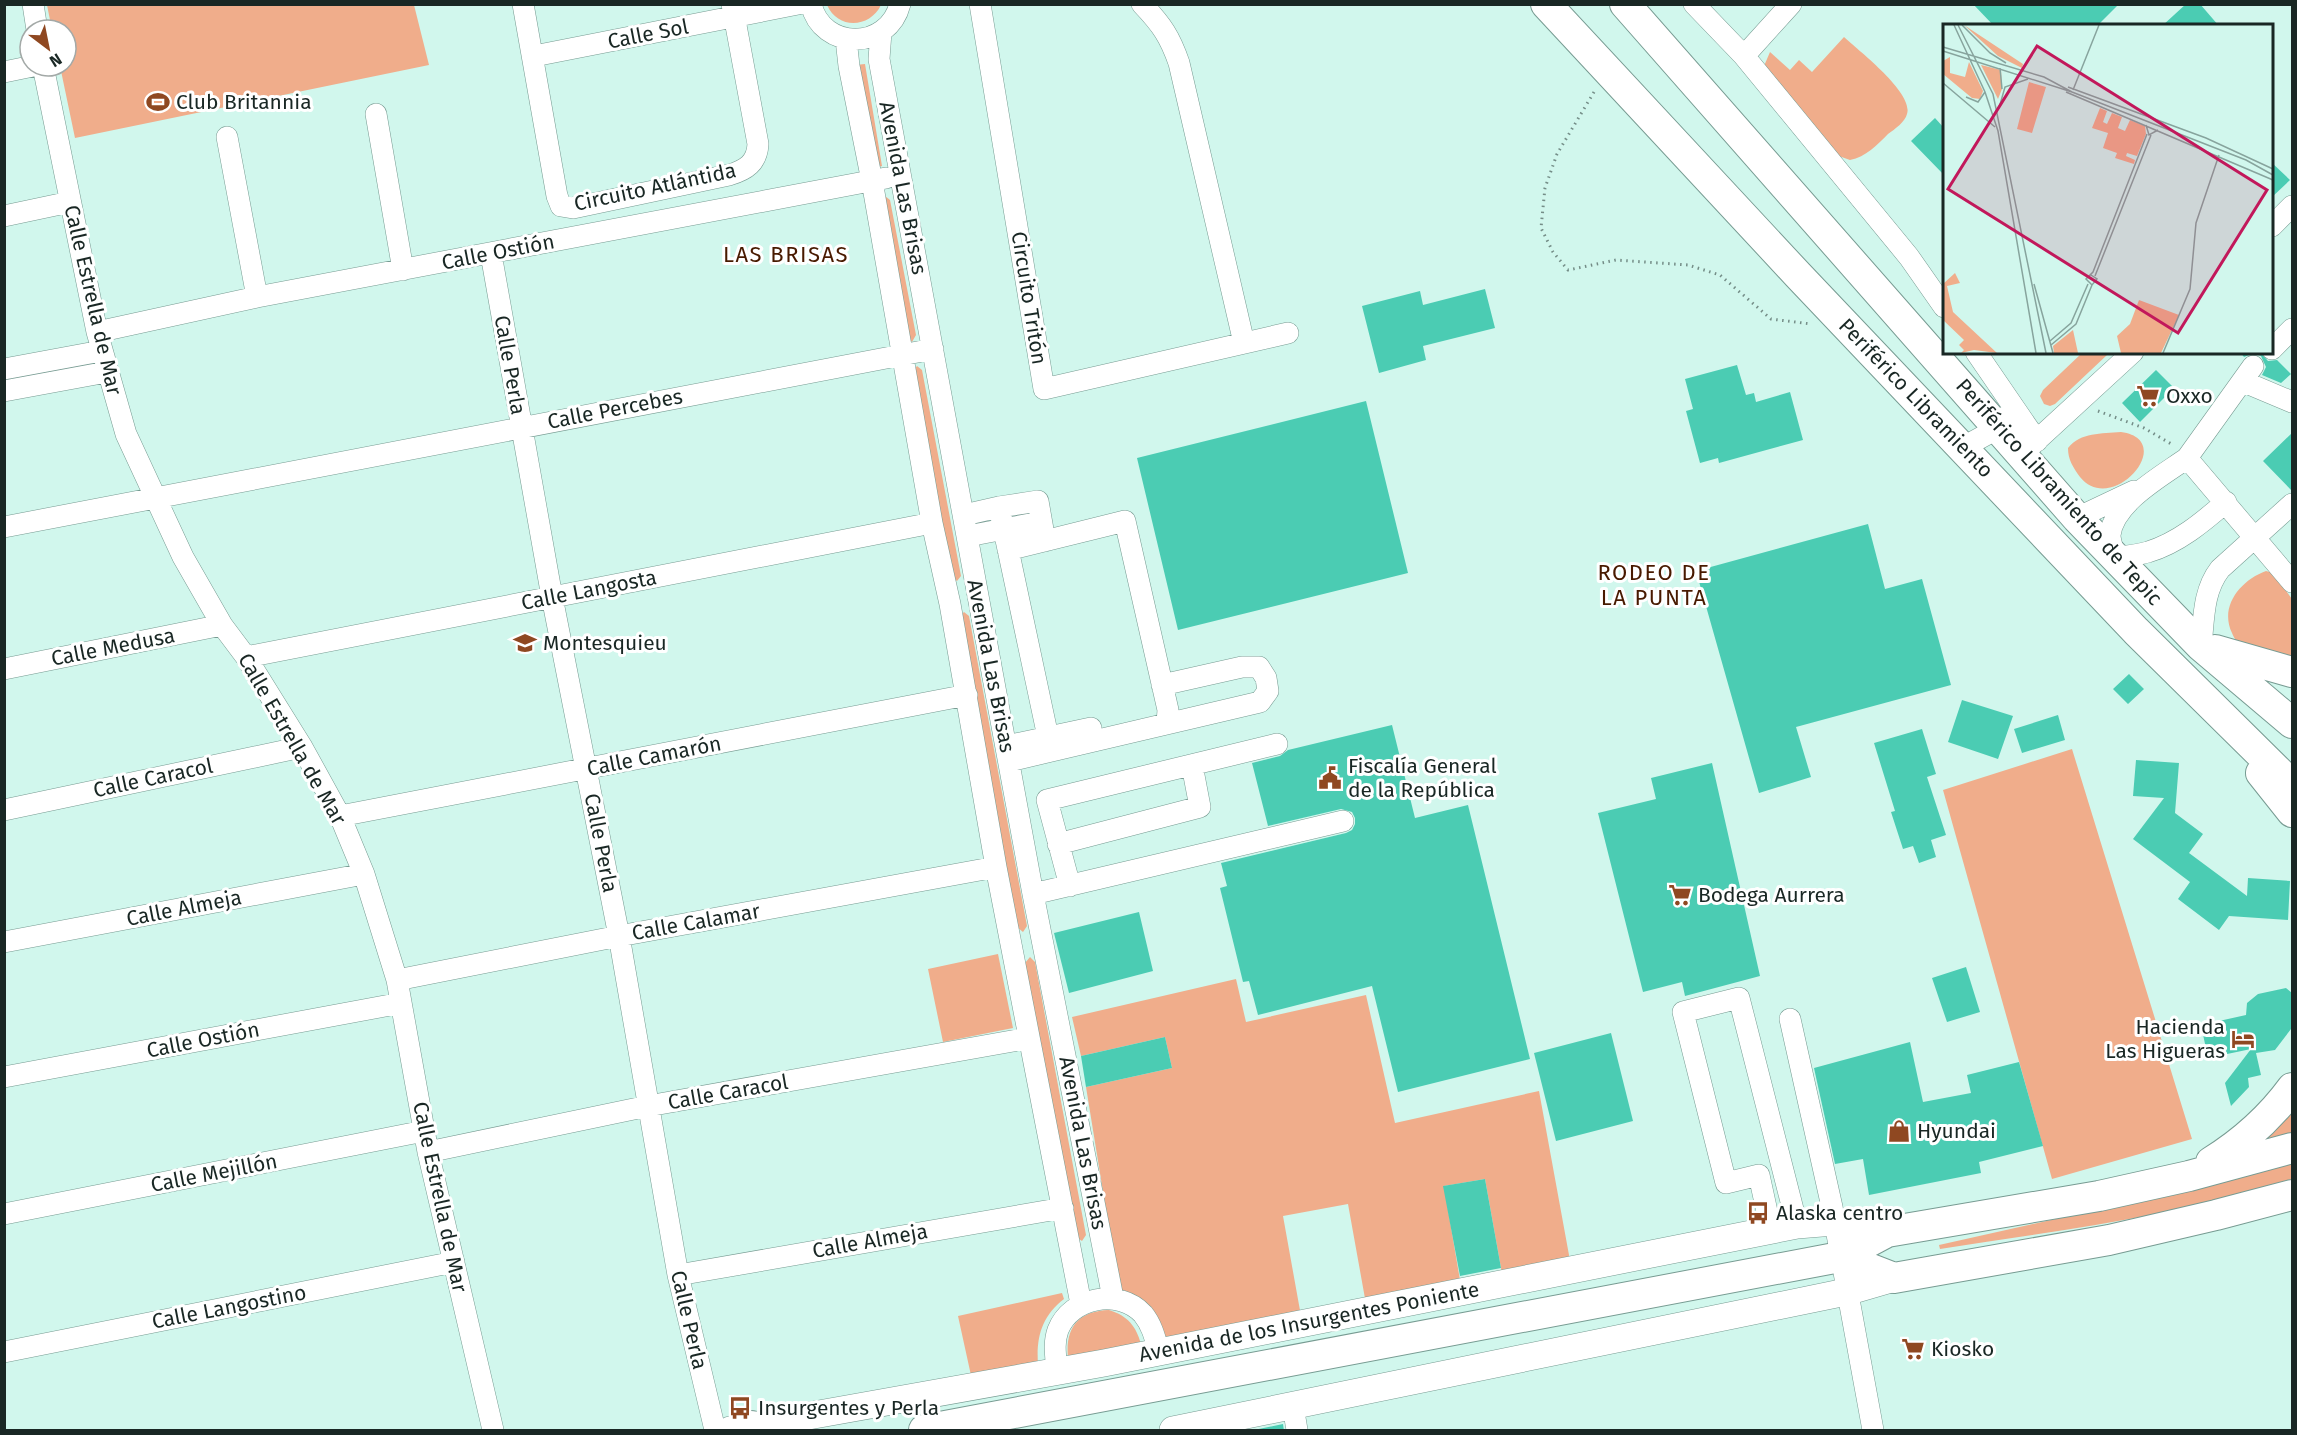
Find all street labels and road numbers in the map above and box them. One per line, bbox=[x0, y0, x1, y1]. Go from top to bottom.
street label: Calle Sol bbox=[605, 13, 691, 55]
street label: Avenida Las Brisas bbox=[873, 99, 933, 277]
street label: Circuito Atlántida bbox=[572, 157, 738, 217]
street label: Calle Estrella de Mar bbox=[59, 203, 127, 397]
street label: Calle Ostión bbox=[439, 228, 557, 276]
street label: Circuito Tritón bbox=[1006, 230, 1052, 366]
street label: Calle Perla bbox=[488, 313, 532, 417]
street label: Periférico Libramiento bbox=[1833, 313, 1999, 483]
street label: Periférico Libramiento de Tepic bbox=[1950, 373, 2168, 611]
street label: Calle Percebes bbox=[545, 383, 685, 435]
street label: Calle Langosta bbox=[519, 564, 659, 616]
street label: Avenida Las Brisas bbox=[961, 577, 1021, 755]
street label: Calle Medusa bbox=[49, 622, 177, 672]
street label: Calle Estrella de Mar bbox=[232, 648, 352, 830]
street label: Calle Camarón bbox=[585, 730, 723, 782]
street label: Calle Caracol bbox=[91, 753, 215, 803]
street label: Calle Perla bbox=[579, 791, 623, 895]
street label: Calle Almeja bbox=[124, 884, 244, 932]
street label: Calle Calamar bbox=[630, 898, 762, 946]
street label: Calle Ostión bbox=[144, 1016, 262, 1064]
street label: Avenida Las Brisas bbox=[1053, 1054, 1113, 1232]
street label: Calle Caracol bbox=[666, 1069, 790, 1115]
street label: Calle Estrella de Mar bbox=[407, 1099, 473, 1295]
street label: Calle Mejillón bbox=[149, 1148, 279, 1198]
street label: Calle Almeja bbox=[810, 1218, 930, 1264]
street label: Calle Perla bbox=[665, 1268, 713, 1372]
street label: Avenida de los Insurgentes Poniente bbox=[1137, 1276, 1481, 1368]
street label: Calle Langostino bbox=[150, 1279, 308, 1335]

